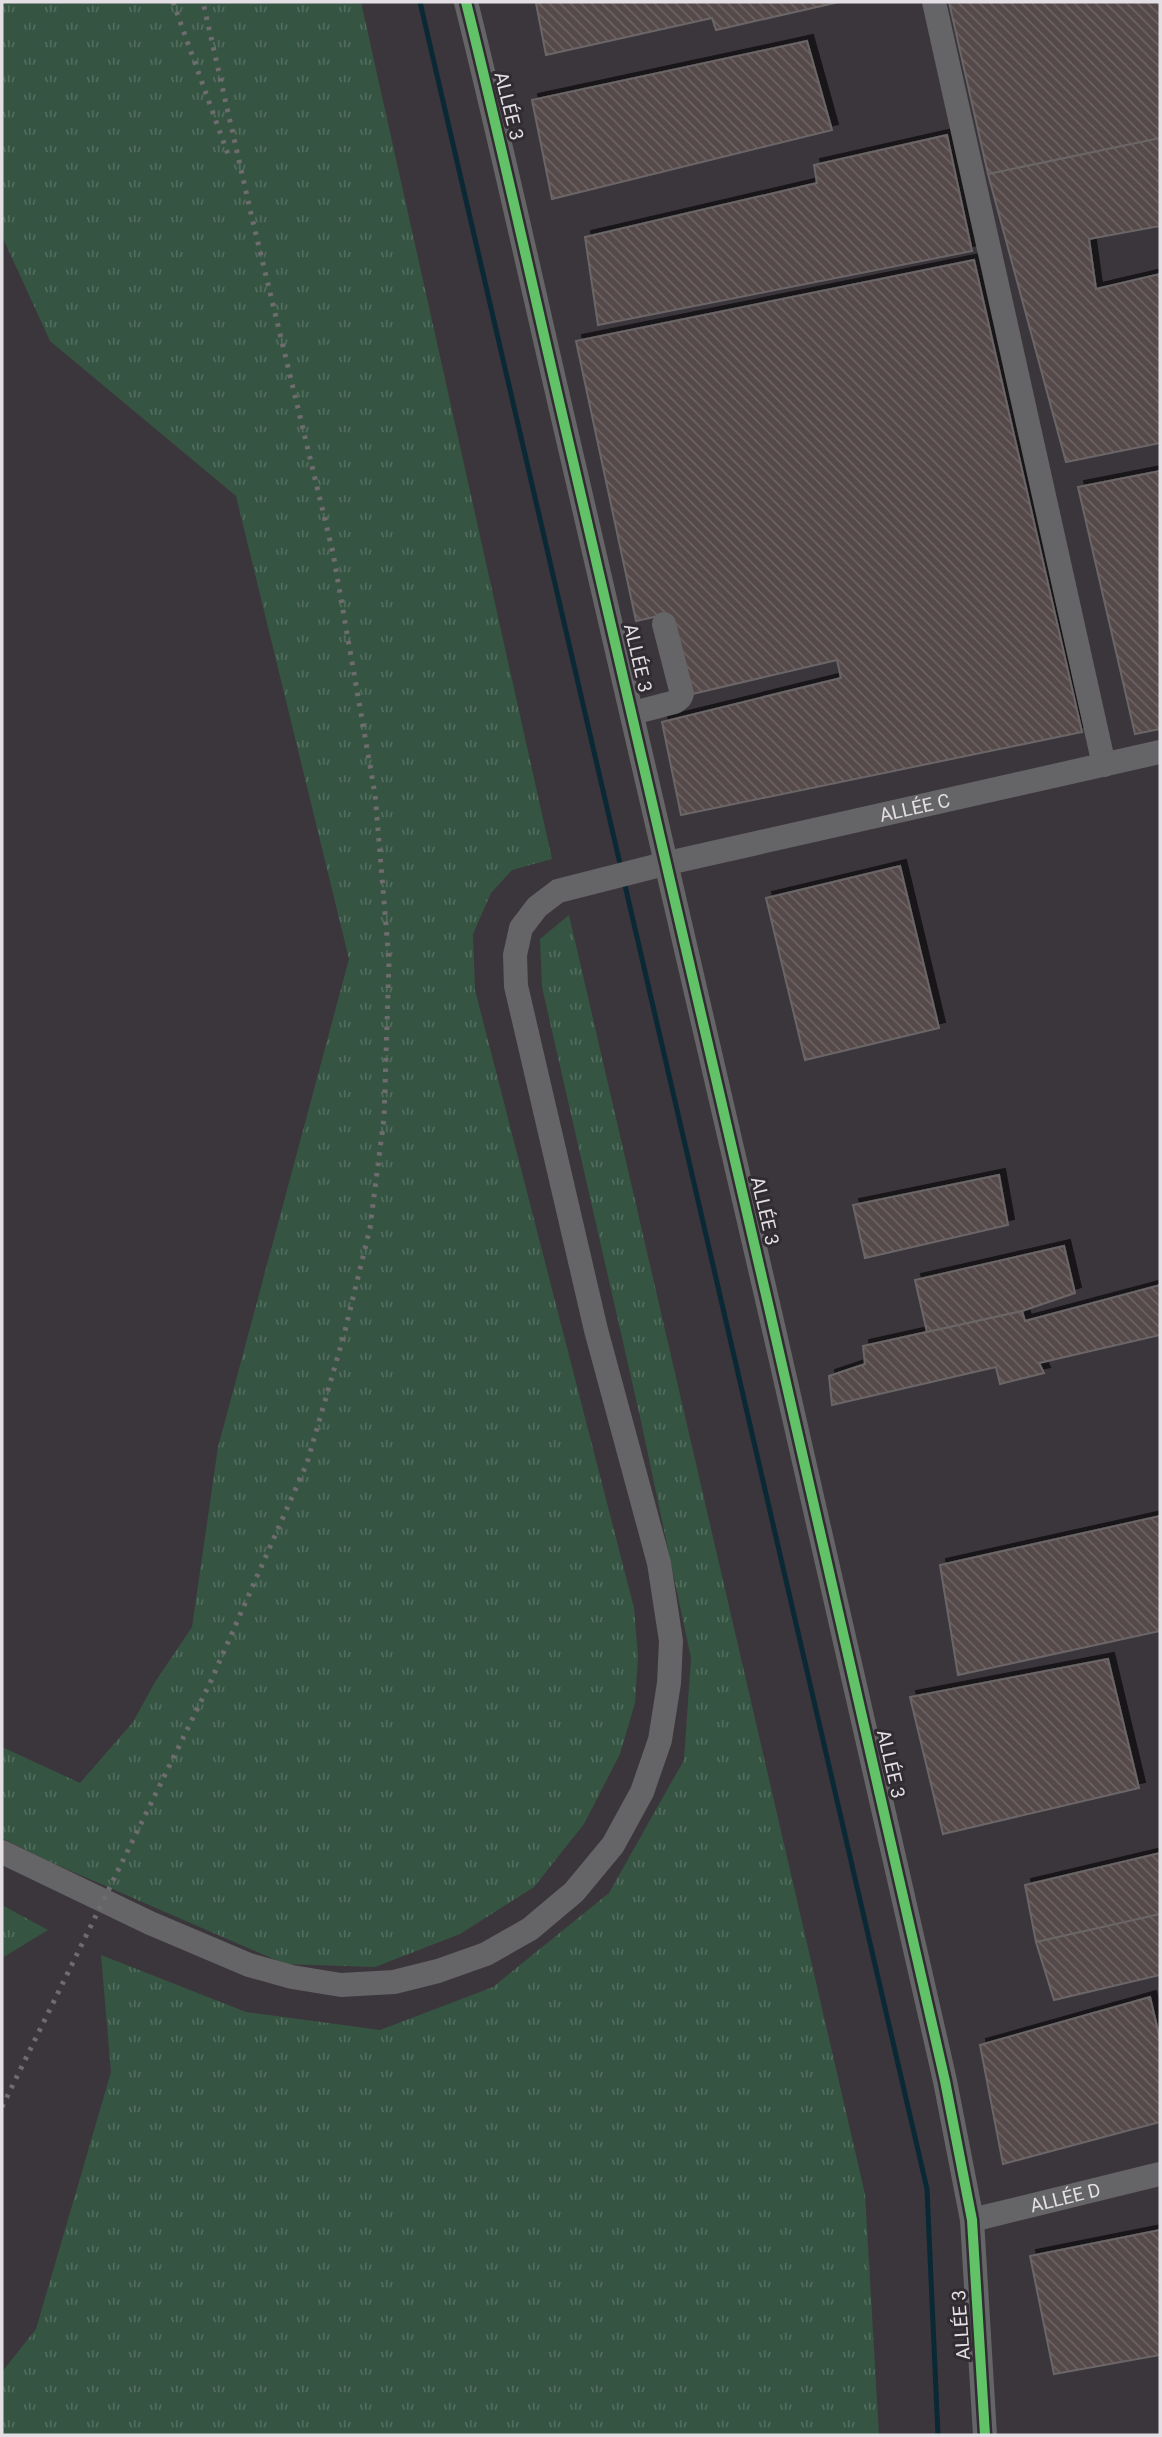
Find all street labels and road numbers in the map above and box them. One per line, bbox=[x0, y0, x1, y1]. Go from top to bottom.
street label: ALLÉE 3 bbox=[489, 69, 529, 143]
street label: ALLÉE 3 bbox=[619, 621, 657, 695]
street label: ALLÉE C bbox=[877, 788, 952, 826]
street label: ALLÉE 3 bbox=[746, 1174, 784, 1248]
street label: ALLÉE 3 bbox=[872, 1727, 910, 1801]
street label: ALLÉE D bbox=[1028, 2177, 1103, 2217]
street label: ALLÉE 3 bbox=[947, 2289, 975, 2361]

